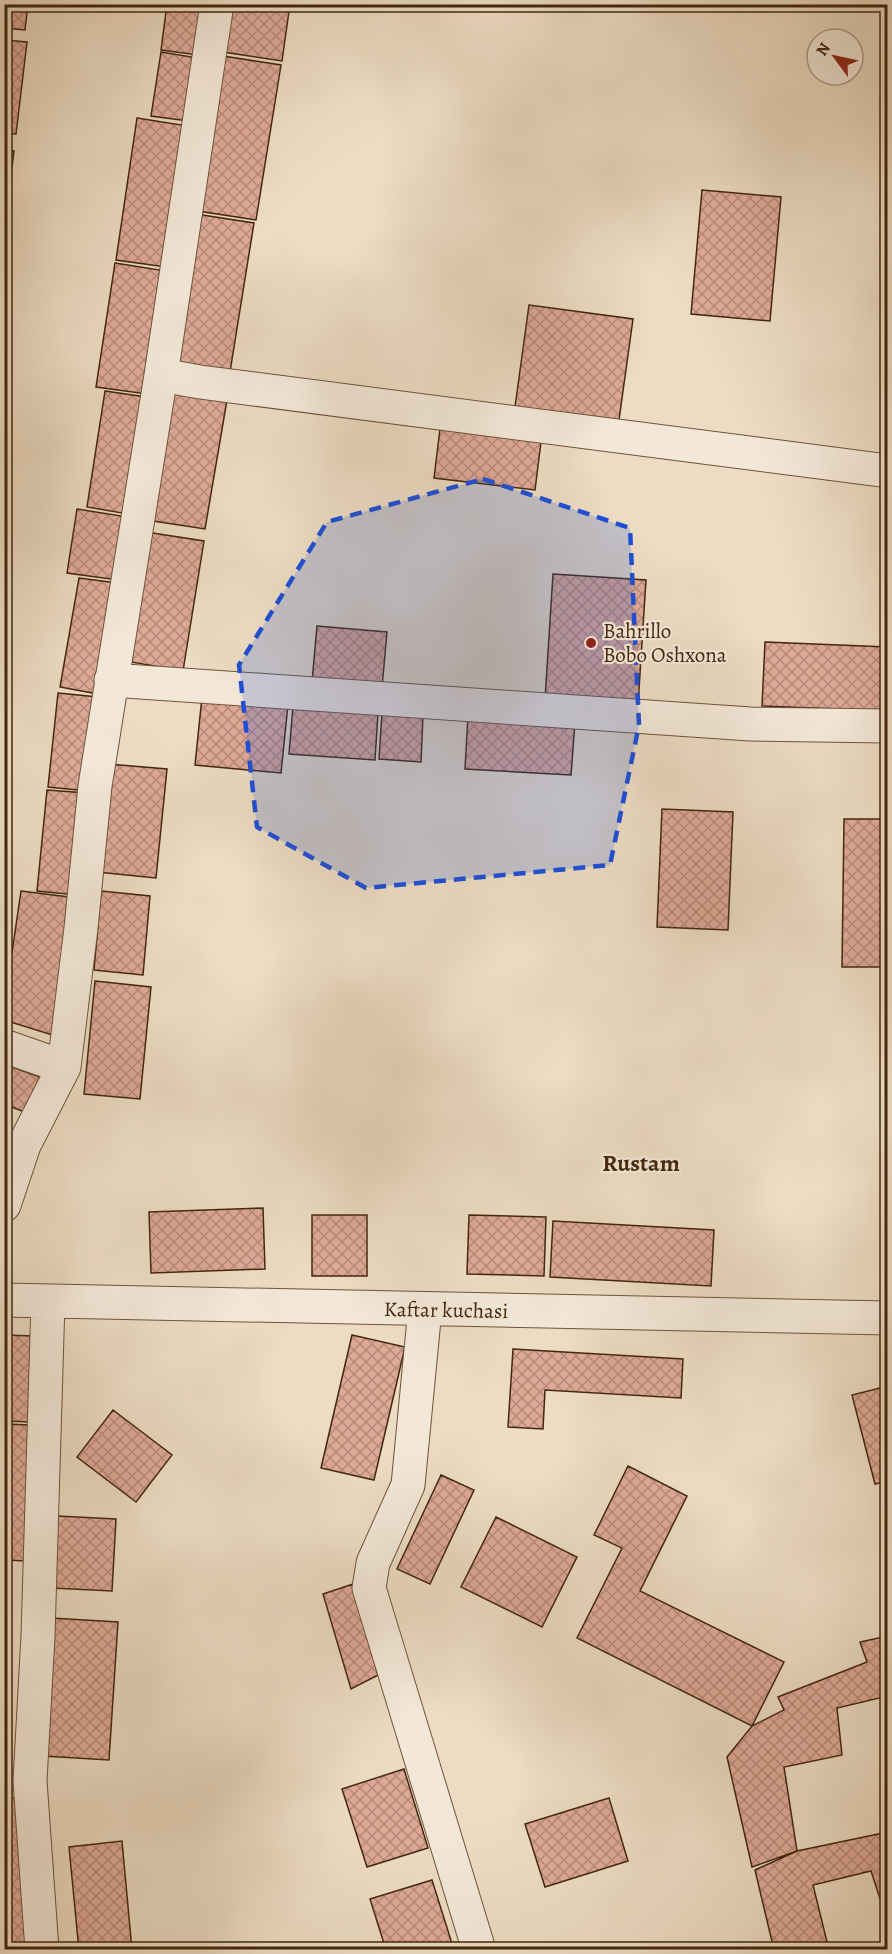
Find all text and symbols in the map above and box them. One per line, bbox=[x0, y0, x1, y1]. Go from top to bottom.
north arrow bbox=[805, 27, 865, 87]
text: N bbox=[811, 38, 836, 60]
place label: Bahrillo Bobo Oshxona bbox=[603, 617, 727, 669]
marker: Bahrillo Bobo Oshxona bbox=[584, 636, 598, 650]
district label: Rustam bbox=[602, 1147, 680, 1179]
street label: Kaftar kuchasi bbox=[384, 1295, 509, 1325]

